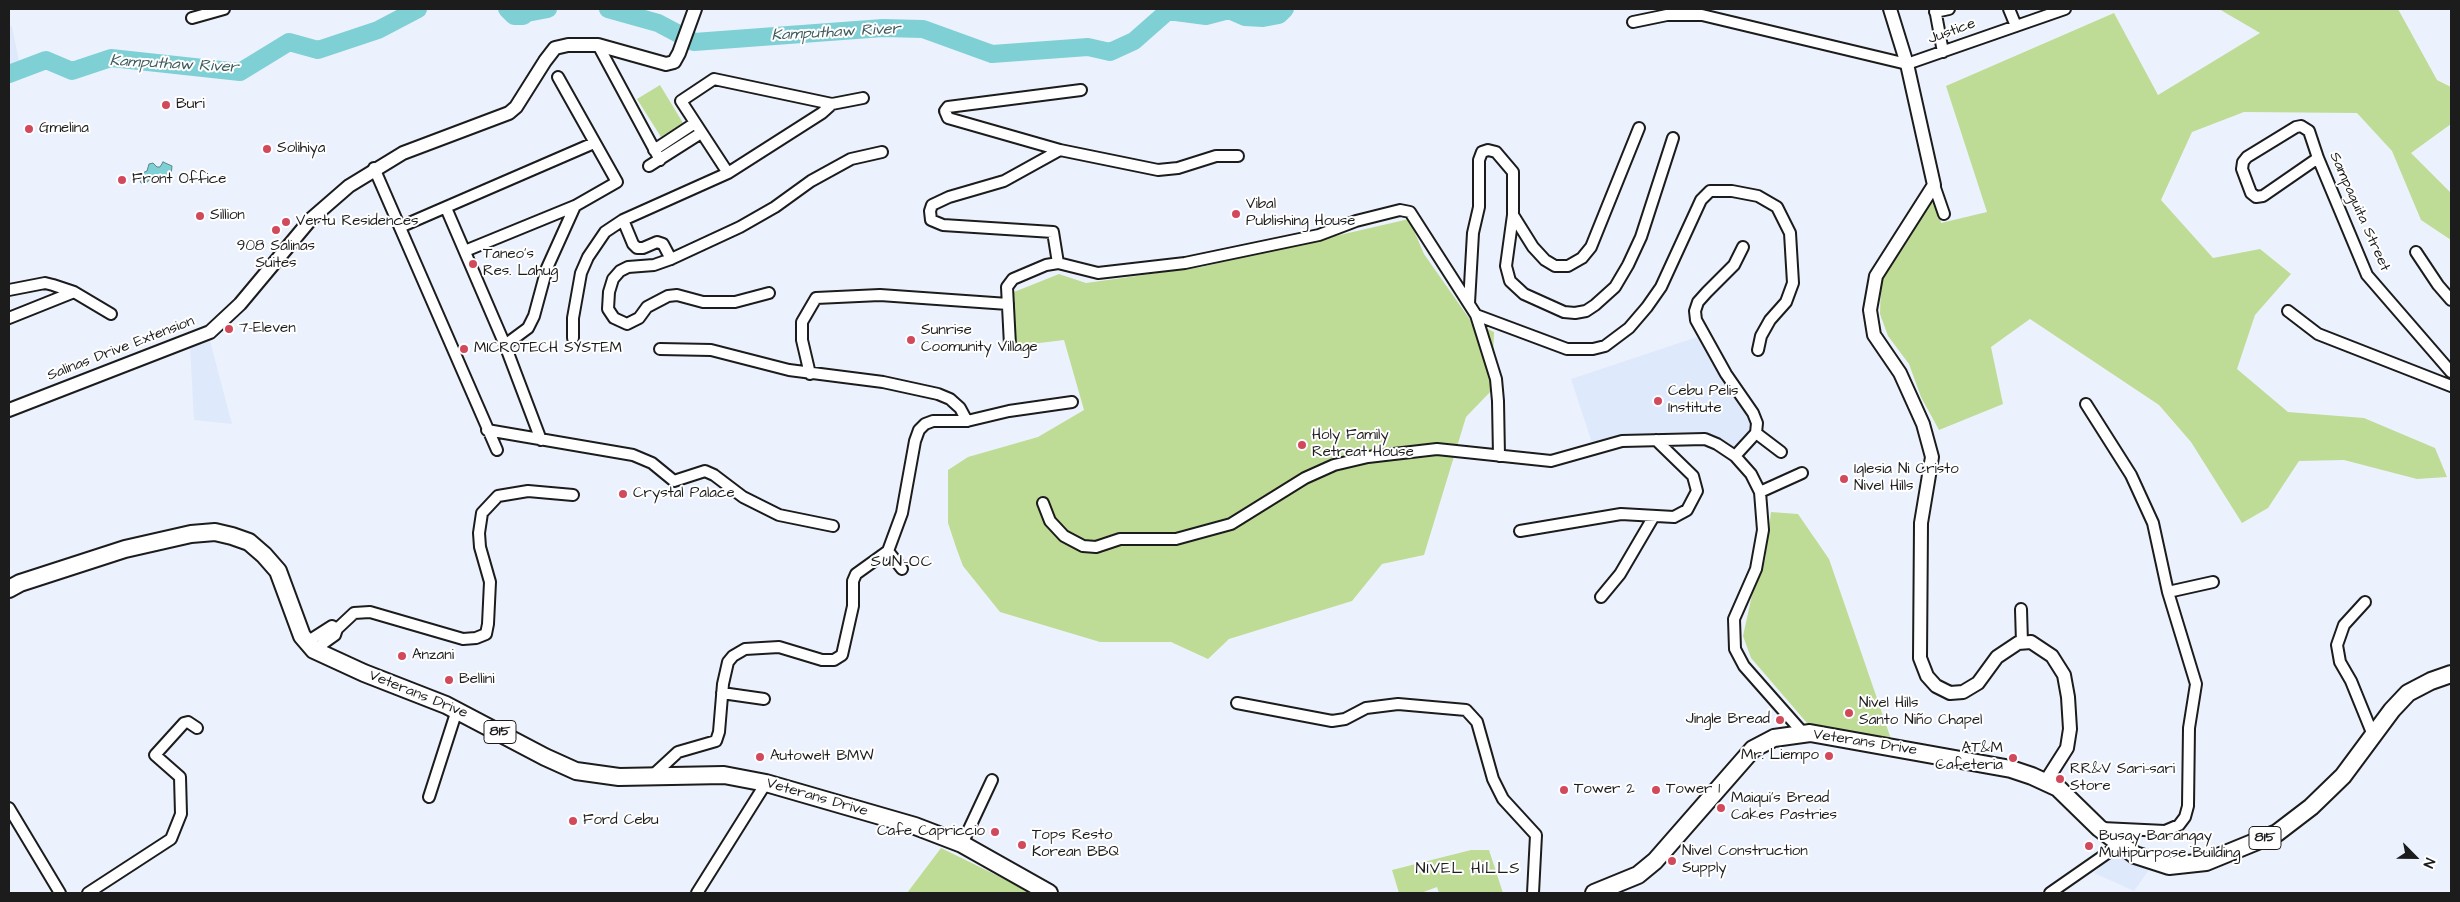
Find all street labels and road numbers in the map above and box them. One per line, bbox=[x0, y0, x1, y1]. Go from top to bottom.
street label: Justice bbox=[1926, 15, 1978, 49]
street label: Sampaguita Street bbox=[2325, 150, 2393, 274]
street label: Salinas Drive Extension bbox=[45, 313, 197, 385]
street label: Veterans Drive bbox=[366, 667, 470, 723]
road number: 815 bbox=[484, 720, 516, 744]
street label: Veterans Drive bbox=[1812, 726, 1918, 760]
street label: Veterans Drive bbox=[764, 775, 870, 821]
road number: 815 bbox=[2249, 826, 2281, 850]

